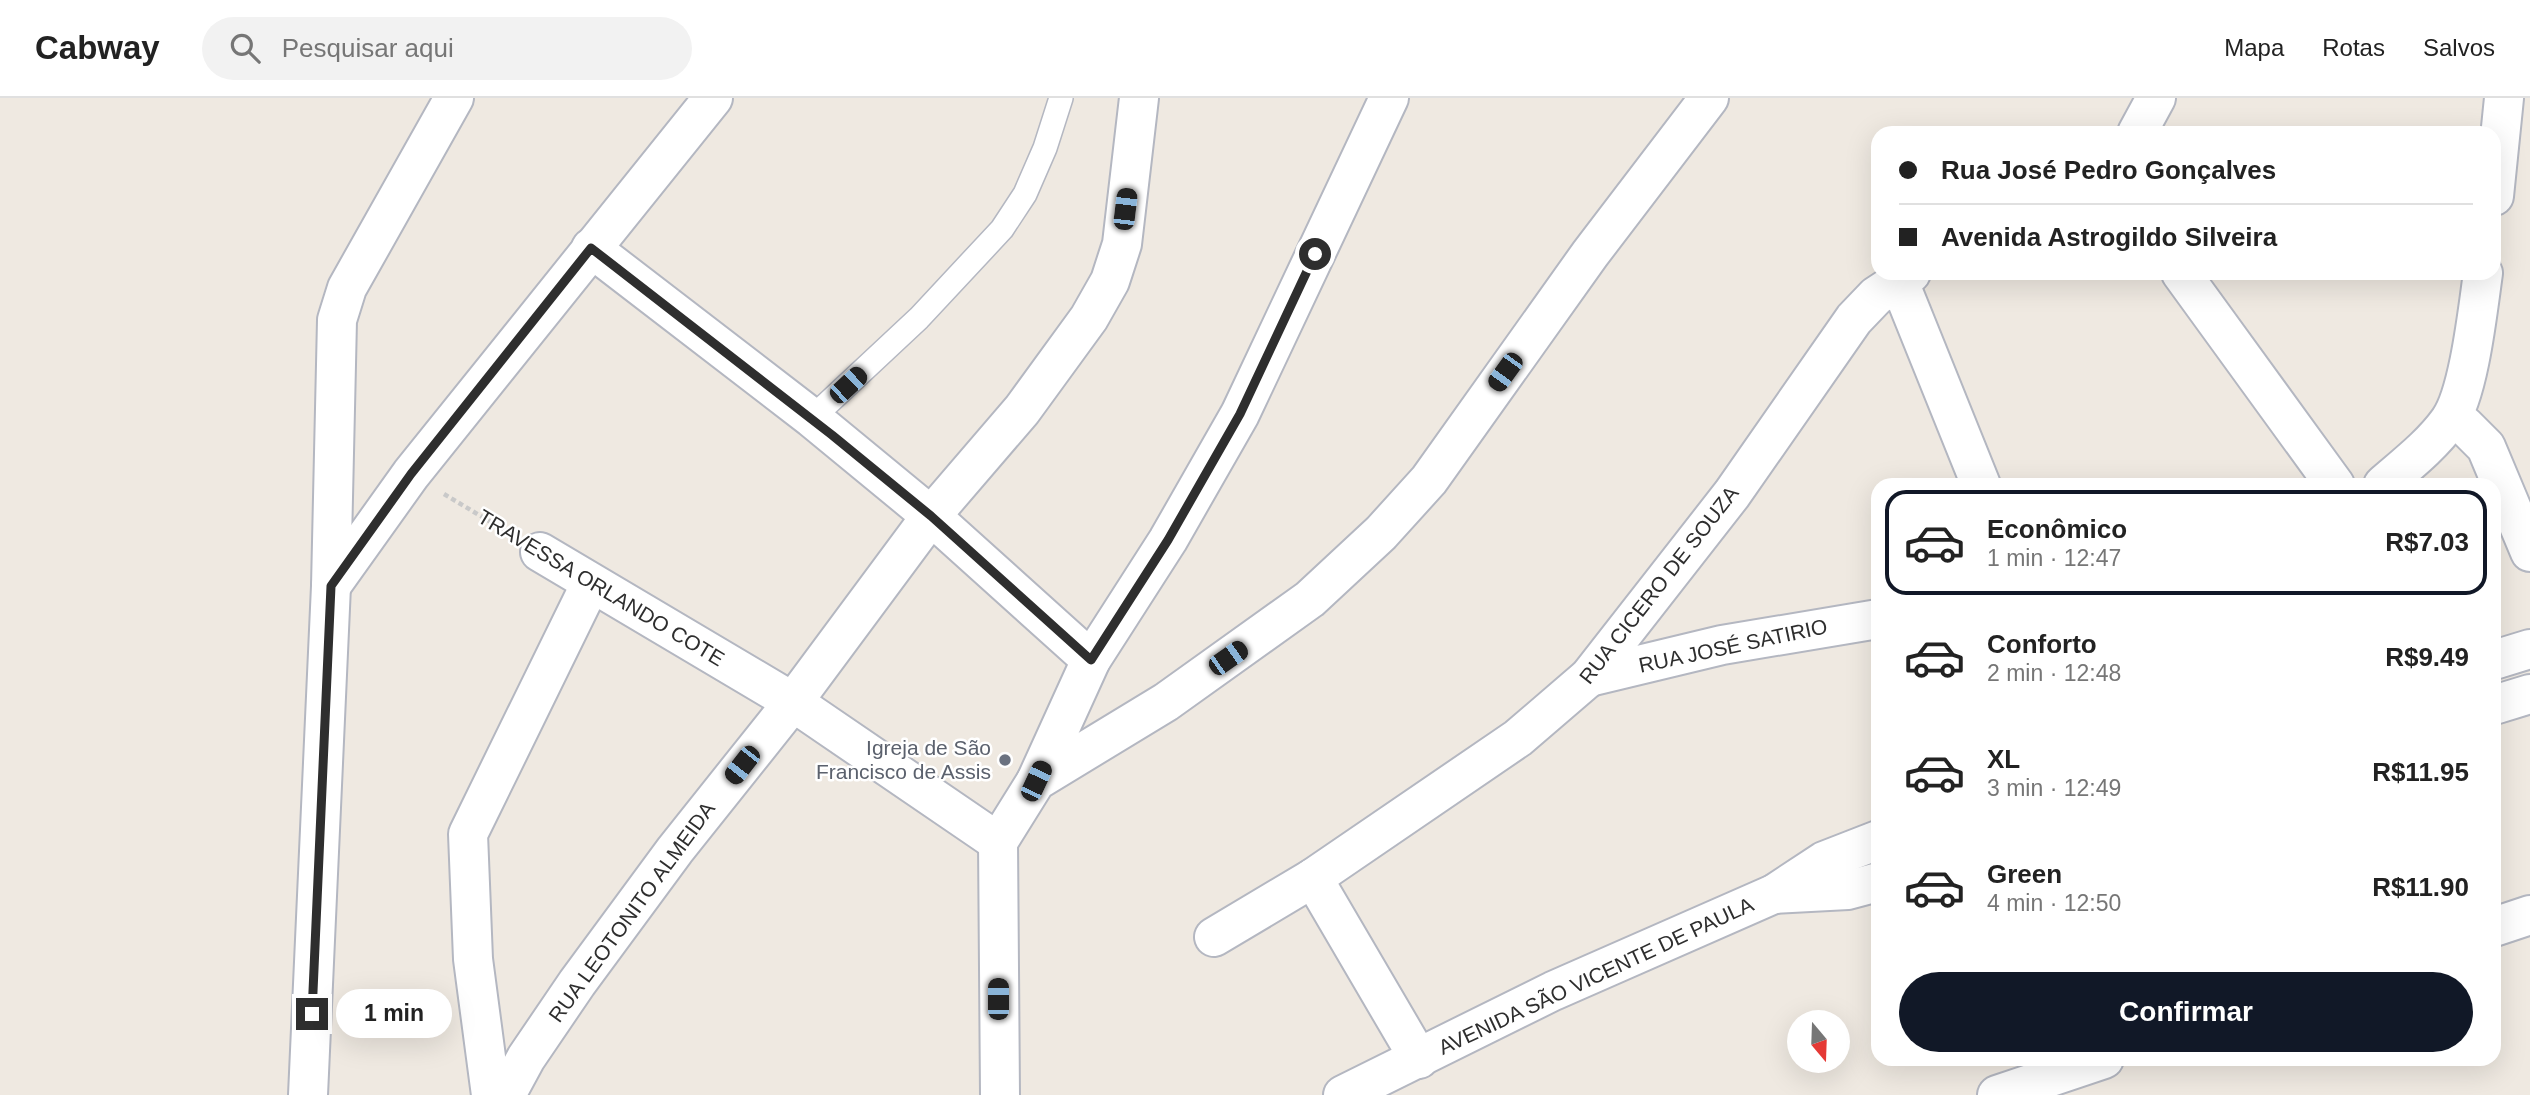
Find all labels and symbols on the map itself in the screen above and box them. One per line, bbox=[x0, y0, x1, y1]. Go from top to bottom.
car bbox=[1113, 187, 1138, 231]
route start bbox=[1299, 238, 1331, 270]
car bbox=[1485, 349, 1526, 395]
car bbox=[826, 363, 871, 407]
street label: RUA CICERO DE SOUZA bbox=[1574, 482, 1743, 688]
street label: TRAVESSA ORLANDO COTE bbox=[474, 505, 729, 670]
street label: RUA JOSÉ SATIRIO bbox=[1637, 614, 1829, 677]
car bbox=[1205, 637, 1252, 679]
place label: Igreja de São Francisco de Assis bbox=[816, 736, 991, 783]
car bbox=[721, 742, 764, 788]
marker: Igreja de São Francisco de Assis bbox=[997, 752, 1013, 768]
car bbox=[1018, 758, 1055, 804]
street label: RUA LEOTONITO ALMEIDA bbox=[544, 797, 719, 1026]
street label: AVENIDA SÃO VICENTE DE PAULA bbox=[1435, 892, 1757, 1059]
car bbox=[988, 978, 1009, 1020]
callout: 1 min bbox=[336, 990, 452, 1038]
route end bbox=[296, 998, 328, 1030]
north arrow bbox=[1787, 1010, 1850, 1073]

